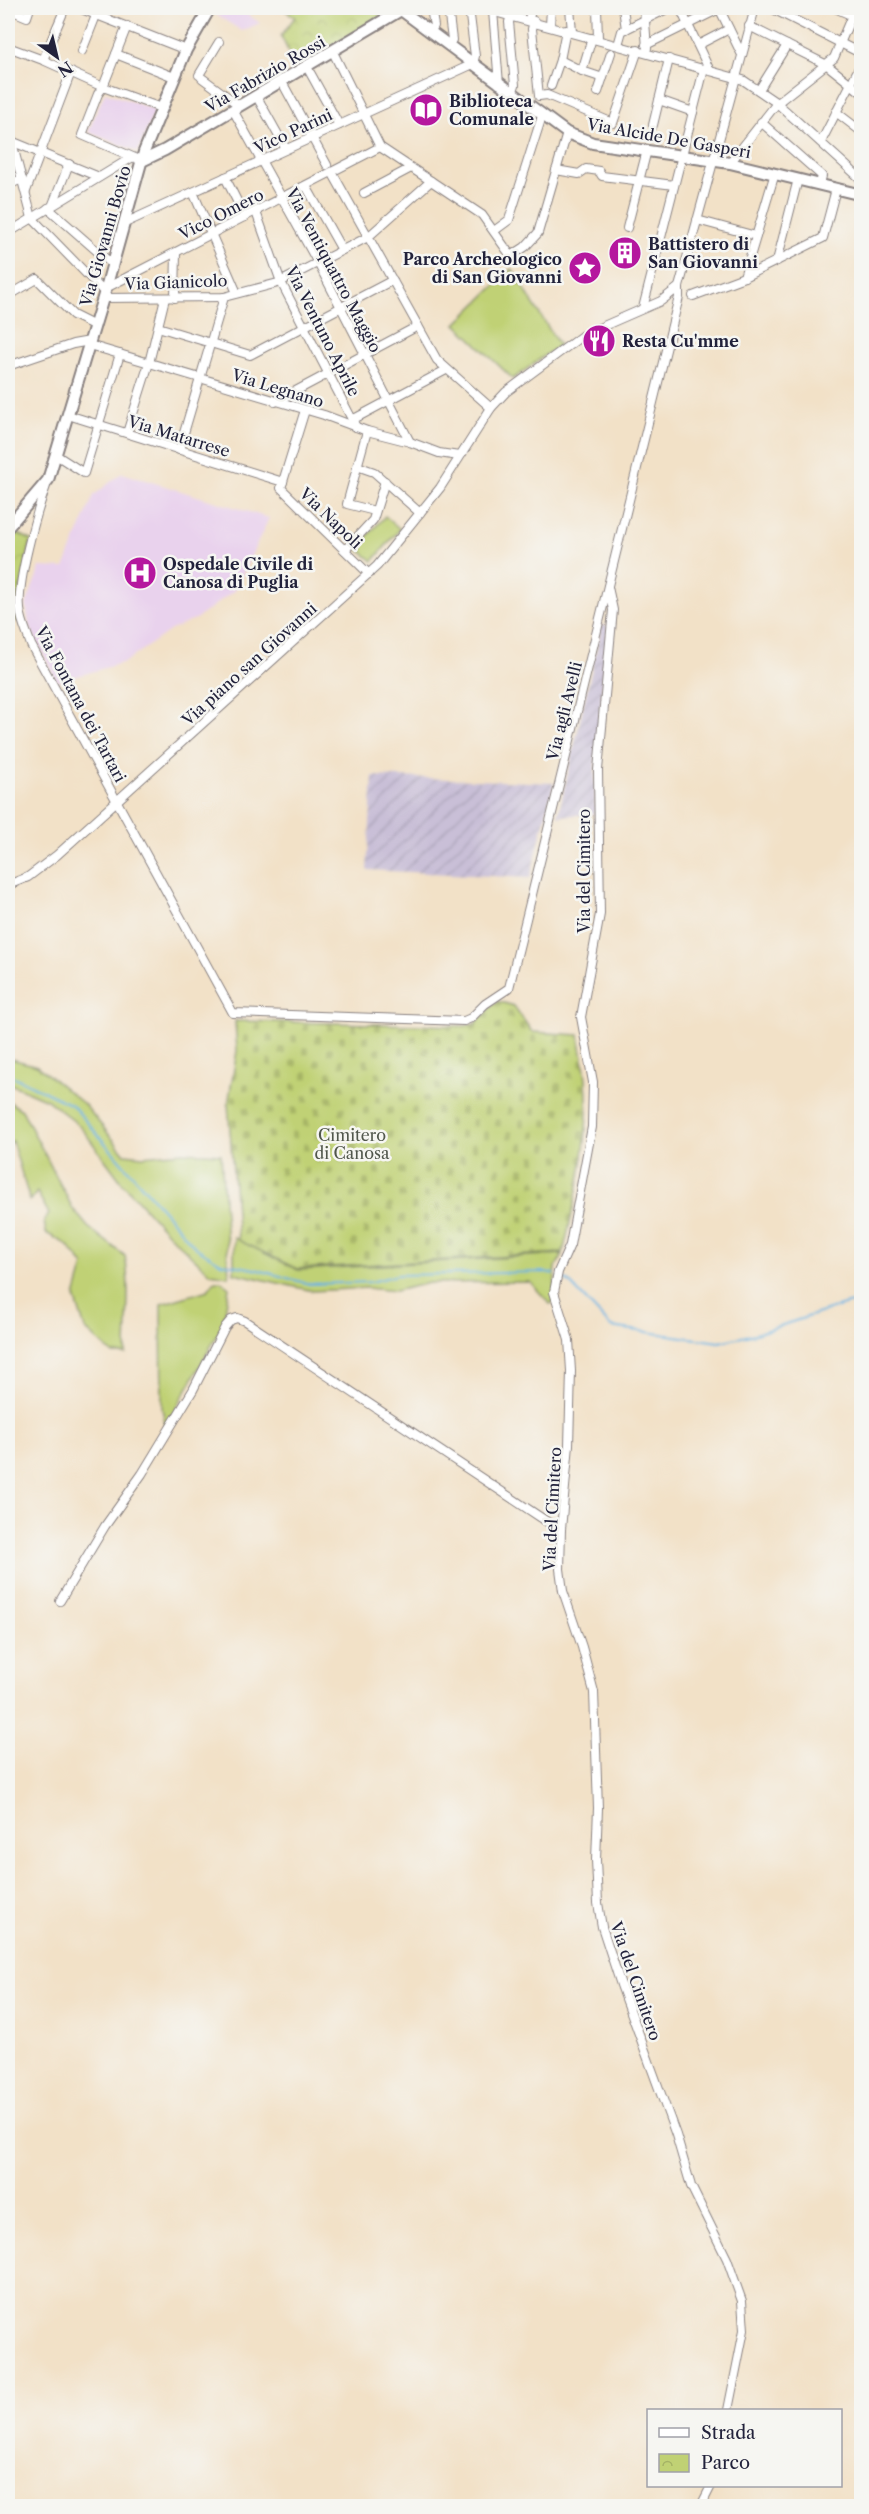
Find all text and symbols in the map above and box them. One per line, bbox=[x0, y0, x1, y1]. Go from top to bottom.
north arrow bbox=[27, 27, 87, 87]
street label: Via Fabrizio Rossi bbox=[200, 31, 329, 117]
text: N bbox=[54, 57, 77, 82]
place label: Biblioteca Comunale bbox=[449, 91, 534, 129]
library icon: Biblioteca Comunale bbox=[408, 92, 444, 128]
street label: Vico Parini bbox=[250, 104, 335, 158]
street label: Via Alcide De Gasperi bbox=[585, 114, 753, 162]
street label: Via Giovanni Bovio bbox=[75, 163, 135, 310]
street label: Via Ventiquattro Maggio bbox=[282, 183, 386, 356]
street label: Vico Omero bbox=[174, 184, 267, 244]
place label: Battistero di San Giovanni bbox=[648, 234, 758, 272]
building icon: Battistero di San Giovanni bbox=[607, 235, 643, 271]
place label: Parco Archeologico di San Giovanni bbox=[403, 249, 562, 287]
place icon: Parco Archeologico di San Giovanni bbox=[567, 250, 603, 286]
street label: Via Ventuno Aprile bbox=[281, 262, 364, 399]
street label: Via Gianicolo bbox=[123, 270, 228, 294]
restaurant icon: Resta Cu'mme bbox=[581, 323, 617, 359]
place label: Resta Cu'mme bbox=[622, 331, 739, 351]
street label: Via Legnano bbox=[229, 364, 327, 412]
street label: Via Matarrese bbox=[125, 411, 232, 461]
street label: Via Napoli bbox=[295, 483, 367, 553]
place label: Ospedale Civile di Canosa di Puglia bbox=[163, 554, 313, 592]
hospital icon: Ospedale Civile di Canosa di Puglia bbox=[122, 555, 158, 591]
street label: Via piano san Giovanni bbox=[177, 598, 321, 730]
street label: Via Fontana dei Tartari bbox=[31, 622, 131, 786]
street label: Via agli Avelli bbox=[542, 659, 586, 764]
street label: Via del Cimitero bbox=[574, 809, 594, 934]
park label: Cimitero di Canosa bbox=[315, 1125, 390, 1163]
street label: Via del Cimitero bbox=[539, 1446, 565, 1573]
street label: Via del Cimitero bbox=[606, 1918, 666, 2043]
legend bbox=[647, 2409, 842, 2487]
text: Strada bbox=[701, 2422, 756, 2444]
text: Parco bbox=[701, 2452, 750, 2474]

